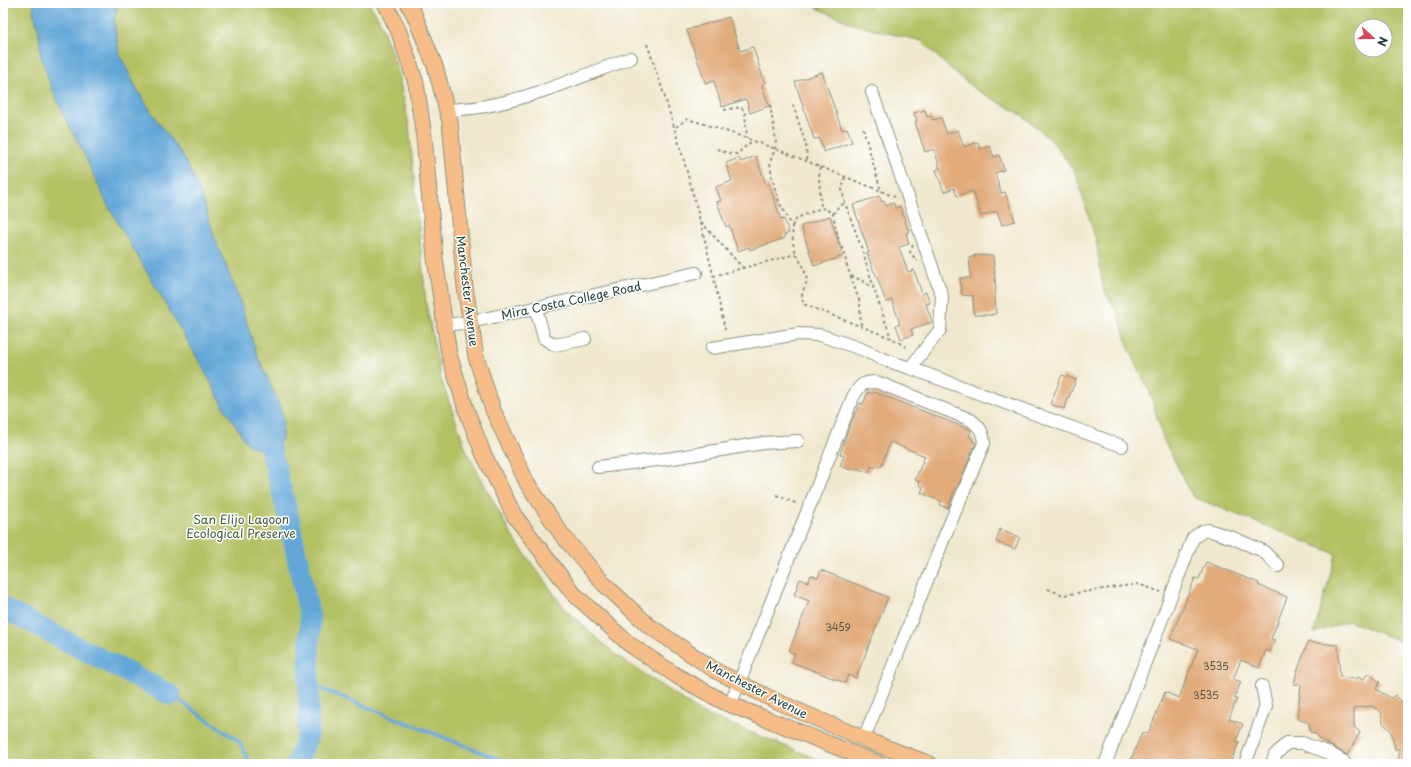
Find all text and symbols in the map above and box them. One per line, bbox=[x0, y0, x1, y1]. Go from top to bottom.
north arrow bbox=[1353, 18, 1393, 58]
text: N bbox=[1373, 35, 1392, 49]
street label: Manchester Avenue bbox=[452, 234, 484, 348]
street label: Mira Costa College Road bbox=[499, 276, 643, 324]
park label: San Elijo Lagoon Ecological Preserve bbox=[186, 510, 296, 542]
house number: 3459 bbox=[825, 619, 851, 634]
street label: Manchester Avenue bbox=[703, 656, 811, 723]
house number: 3535 bbox=[1203, 658, 1229, 673]
house number: 3535 bbox=[1193, 687, 1219, 702]

